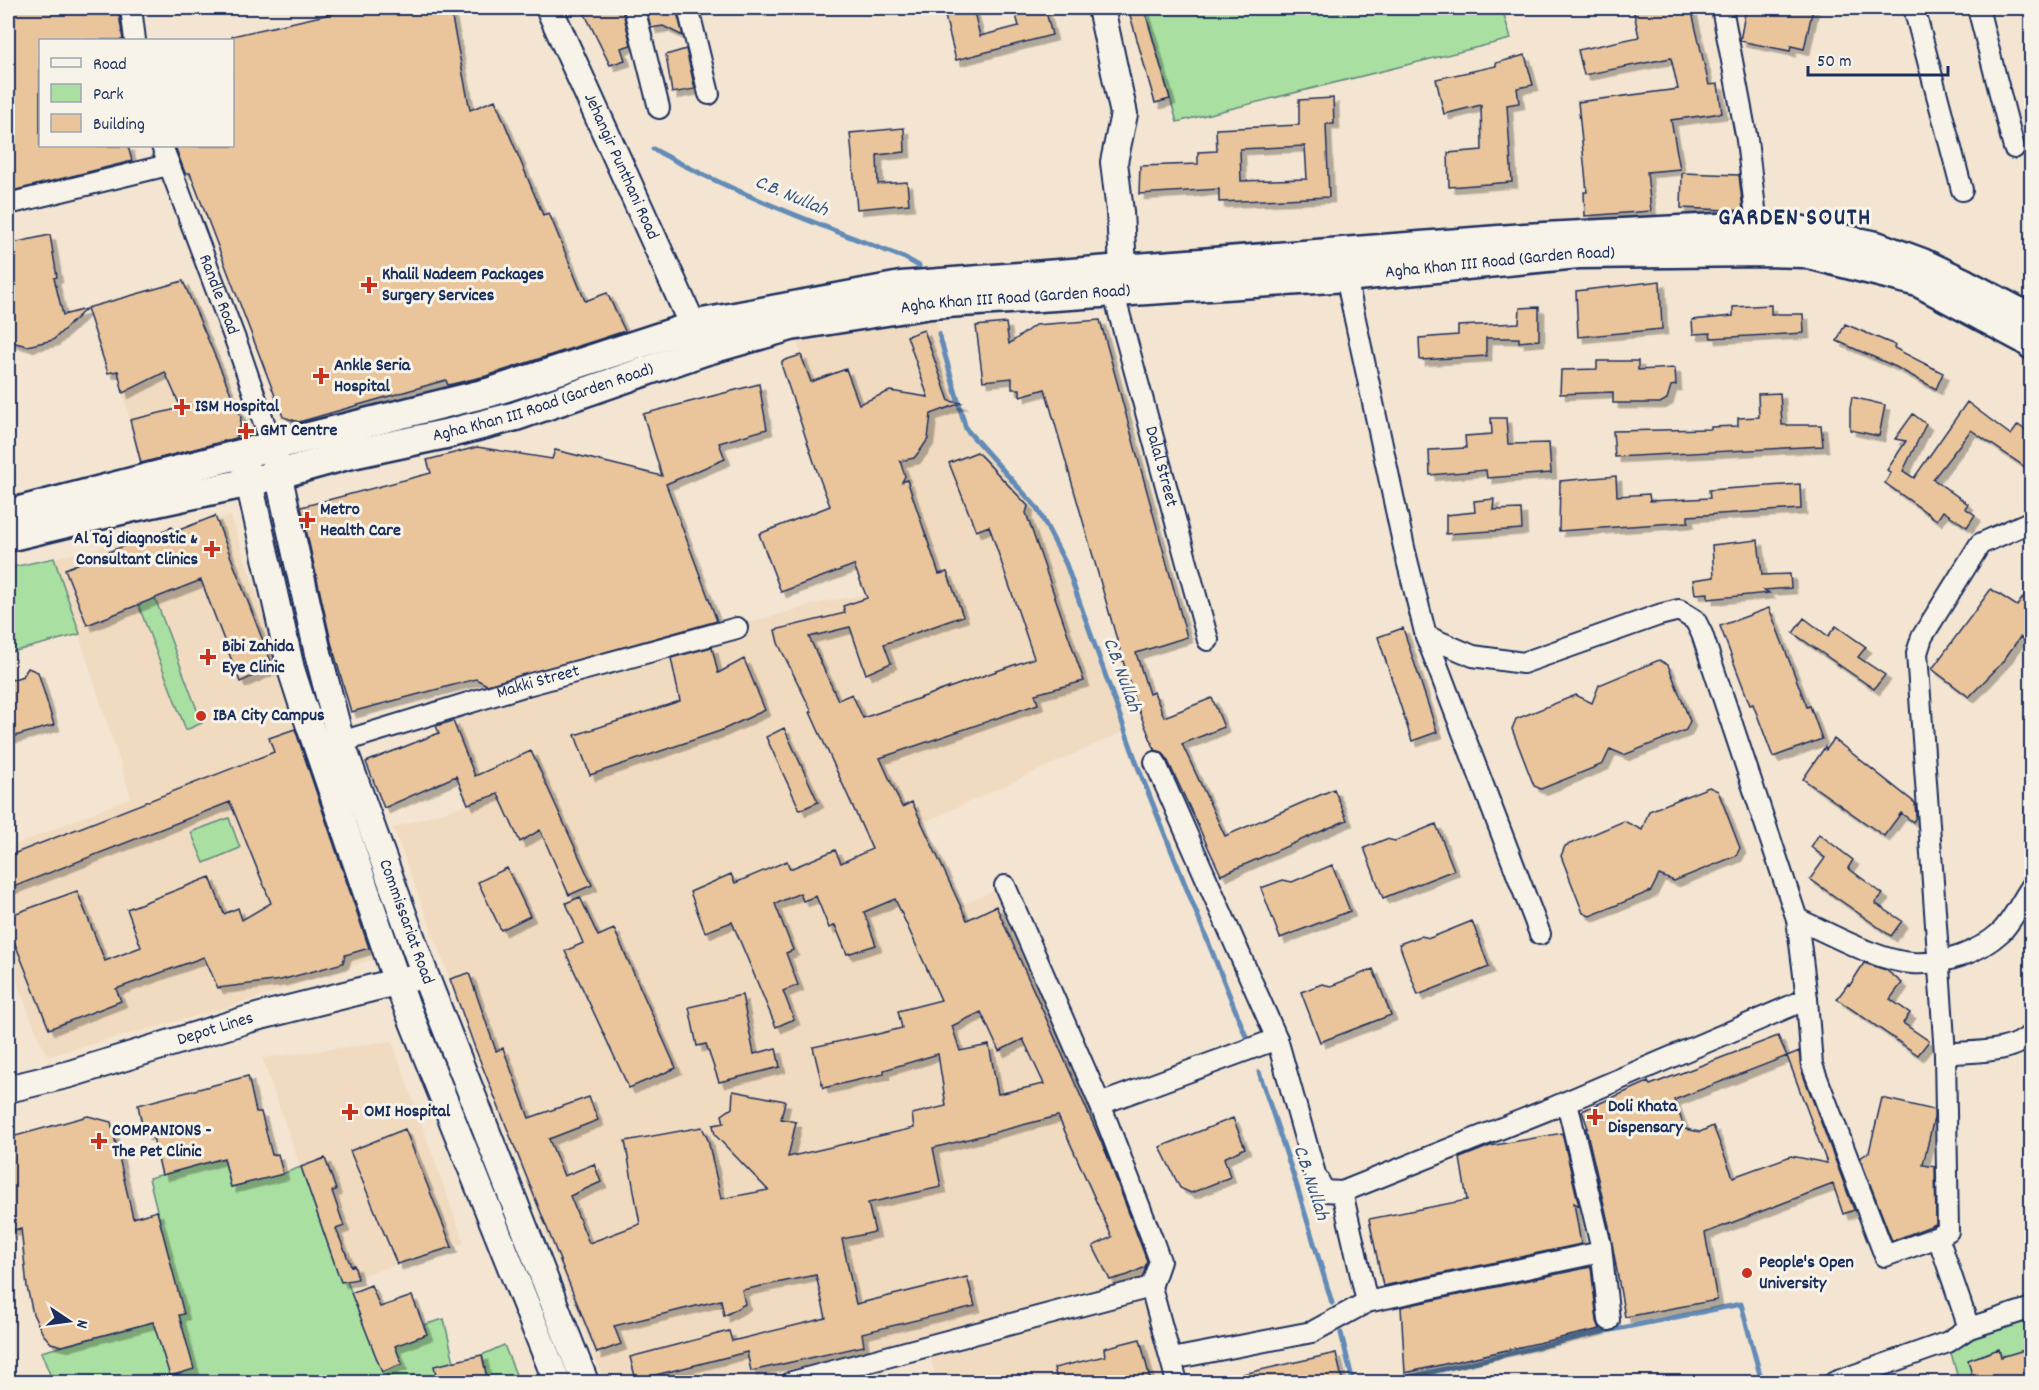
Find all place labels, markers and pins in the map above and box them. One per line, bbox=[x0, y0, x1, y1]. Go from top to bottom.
place label: Khalil Nadeem Packages Surgery Services bbox=[382, 263, 545, 309]
marker: Khalil Nadeem Packages Surgery Services bbox=[360, 276, 378, 294]
place label: Ankle Seria Hospital bbox=[334, 354, 411, 400]
marker: Ankle Seria Hospital bbox=[312, 367, 330, 385]
place label: ISM Hospital bbox=[195, 395, 280, 420]
marker: ISM Hospital bbox=[173, 398, 191, 416]
place label: GMT Centre bbox=[260, 419, 337, 444]
marker: GMT Centre bbox=[237, 422, 255, 440]
place label: Metro Health Care bbox=[320, 498, 401, 544]
marker: Metro Health Care bbox=[298, 511, 316, 529]
place label: Al Taj diagnostic & Consultant Clinics bbox=[74, 527, 198, 573]
marker: Al Taj diagnostic & Consultant Clinics bbox=[203, 540, 221, 558]
place label: Bibi Zahida Eye Clinic bbox=[222, 635, 294, 681]
marker: Bibi Zahida Eye Clinic bbox=[199, 648, 217, 666]
place label: IBA City Campus bbox=[213, 704, 325, 729]
marker: IBA City Campus bbox=[194, 709, 208, 723]
place label: Doli Khata Dispensary bbox=[1608, 1095, 1683, 1141]
place label: OMI Hospital bbox=[364, 1100, 451, 1125]
marker: OMI Hospital bbox=[341, 1103, 359, 1121]
marker: Doli Khata Dispensary bbox=[1586, 1108, 1604, 1126]
place label: COMPANIONS - The Pet Clinic bbox=[112, 1119, 212, 1165]
marker: COMPANIONS - The Pet Clinic bbox=[90, 1132, 108, 1150]
place label: People's Open University bbox=[1759, 1251, 1854, 1297]
marker: People's Open University bbox=[1740, 1266, 1754, 1280]

